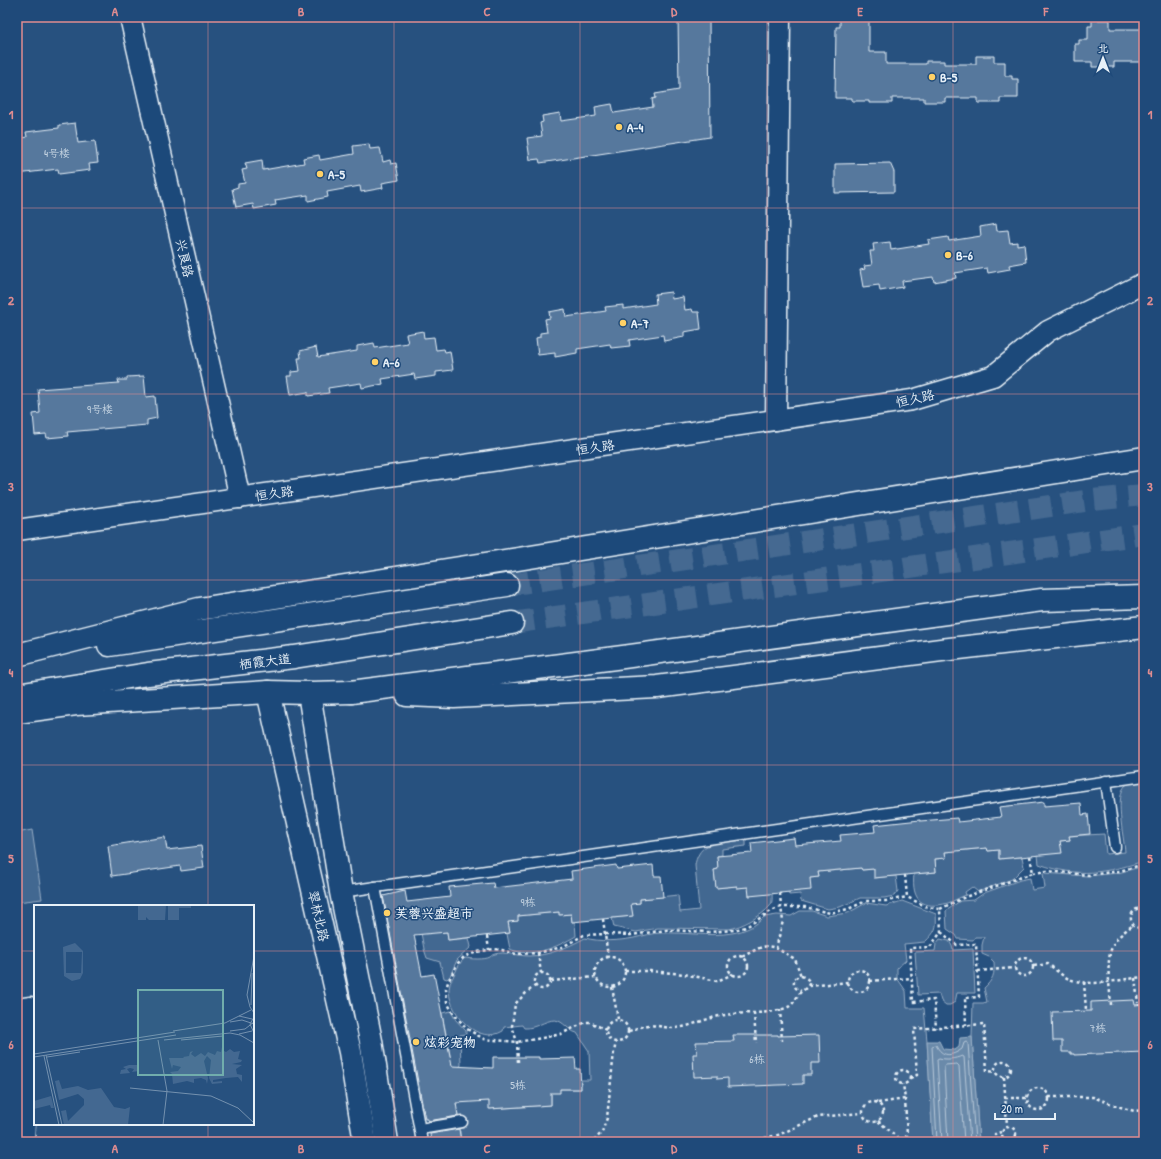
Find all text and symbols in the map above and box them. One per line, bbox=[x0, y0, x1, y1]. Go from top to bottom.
text: A bbox=[112, 2, 119, 20]
text: B bbox=[298, 2, 305, 20]
text: C bbox=[483, 2, 491, 20]
text: D bbox=[671, 2, 678, 20]
text: E bbox=[857, 2, 863, 20]
text: F bbox=[1043, 2, 1050, 20]
north arrow bbox=[1083, 38, 1123, 78]
text: 北 bbox=[1098, 41, 1109, 55]
place label: B-5 bbox=[940, 68, 958, 86]
marker: B-5 bbox=[927, 72, 937, 82]
text: 1 bbox=[9, 105, 14, 123]
text: 1 bbox=[1148, 105, 1153, 123]
place label: A-4 bbox=[627, 118, 644, 136]
marker: A-4 bbox=[614, 122, 624, 132]
house number: 4号楼 bbox=[44, 146, 70, 160]
place label: A-5 bbox=[328, 165, 346, 183]
marker: A-5 bbox=[315, 169, 325, 179]
street label: 兴良路 bbox=[172, 237, 198, 279]
place label: B-6 bbox=[956, 246, 974, 264]
marker: B-6 bbox=[943, 250, 953, 260]
text: 2 bbox=[8, 291, 15, 309]
text: 2 bbox=[1147, 291, 1154, 309]
place label: A-7 bbox=[631, 314, 650, 332]
marker: A-7 bbox=[618, 318, 628, 328]
place label: A-6 bbox=[383, 353, 401, 371]
marker: A-6 bbox=[370, 357, 380, 367]
street label: 恒久路 bbox=[894, 385, 936, 411]
house number: 9号楼 bbox=[87, 402, 113, 416]
street label: 恒久路 bbox=[574, 435, 616, 459]
text: 3 bbox=[8, 477, 14, 495]
text: 3 bbox=[1147, 477, 1153, 495]
street label: 恒久路 bbox=[253, 481, 295, 505]
street label: 栖霞大道 bbox=[238, 649, 292, 673]
text: 4 bbox=[9, 663, 14, 681]
text: 4 bbox=[1148, 663, 1153, 681]
text: 5 bbox=[8, 849, 14, 867]
text: 5 bbox=[1147, 849, 1153, 867]
street label: 翠林北路 bbox=[304, 889, 334, 943]
house number: 9栋 bbox=[520, 895, 536, 909]
place label: 芙蓉兴盛超市 bbox=[395, 904, 473, 922]
inset map bbox=[34, 905, 254, 1125]
marker: 芙蓉兴盛超市 bbox=[382, 908, 392, 918]
house number: 7栋 bbox=[1090, 1021, 1106, 1035]
place label: 炫彩宠物 bbox=[424, 1033, 476, 1051]
text: 6 bbox=[8, 1035, 14, 1053]
text: 6 bbox=[1147, 1035, 1153, 1053]
marker: 炫彩宠物 bbox=[411, 1037, 421, 1047]
house number: 6栋 bbox=[749, 1052, 765, 1066]
house number: 5栋 bbox=[510, 1078, 526, 1092]
scale bar bbox=[995, 1095, 1055, 1121]
text: 20 m bbox=[1001, 1100, 1023, 1117]
text: A bbox=[112, 1139, 119, 1157]
text: B bbox=[298, 1139, 305, 1157]
text: C bbox=[483, 1139, 491, 1157]
text: D bbox=[671, 1139, 678, 1157]
text: E bbox=[857, 1139, 863, 1157]
text: F bbox=[1043, 1139, 1050, 1157]

